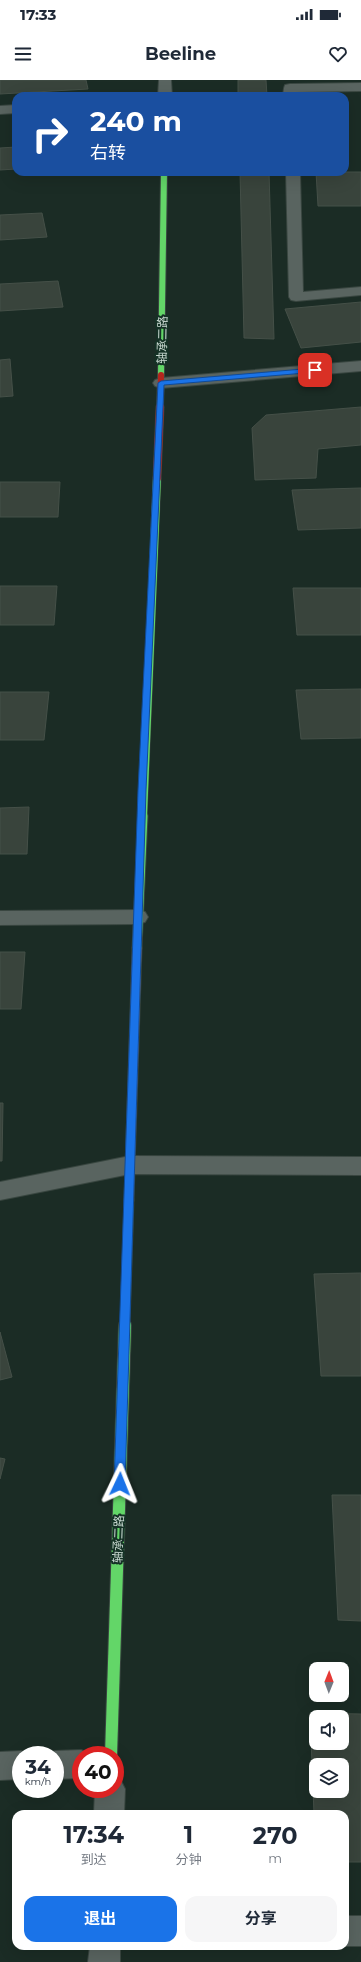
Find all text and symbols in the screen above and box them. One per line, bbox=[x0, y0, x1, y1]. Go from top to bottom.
text: 17:33 bbox=[20, 5, 57, 24]
icon: menu bbox=[12, 43, 34, 65]
text: Beeline bbox=[145, 43, 216, 65]
icon: heart bbox=[327, 43, 349, 65]
text: 240 m bbox=[90, 104, 182, 138]
icon: right bbox=[24, 108, 76, 160]
text: 右转 bbox=[90, 142, 126, 164]
street label: 轴承二路 bbox=[154, 316, 170, 364]
pin bbox=[298, 353, 332, 387]
icon: arrive bbox=[304, 359, 326, 381]
position arrow bbox=[99, 1463, 141, 1505]
street label: 轴承二路 bbox=[110, 1515, 126, 1563]
north arrow bbox=[309, 1662, 349, 1702]
map controls bbox=[309, 1662, 349, 1798]
button: sound bbox=[309, 1710, 349, 1750]
speed limit sign: 40 bbox=[72, 1746, 124, 1798]
text: 34 bbox=[25, 1755, 51, 1779]
button: layers bbox=[309, 1758, 349, 1798]
text: km/h bbox=[25, 1775, 51, 1788]
text: 17:34 bbox=[63, 1820, 124, 1849]
text: 1 bbox=[184, 1820, 193, 1849]
text: 270 bbox=[253, 1821, 298, 1850]
text: m bbox=[268, 1850, 282, 1866]
text: 到达 bbox=[81, 1851, 107, 1867]
text: 分钟 bbox=[175, 1851, 201, 1867]
button: 退出 bbox=[24, 1896, 177, 1942]
button: 分享 bbox=[185, 1896, 337, 1942]

